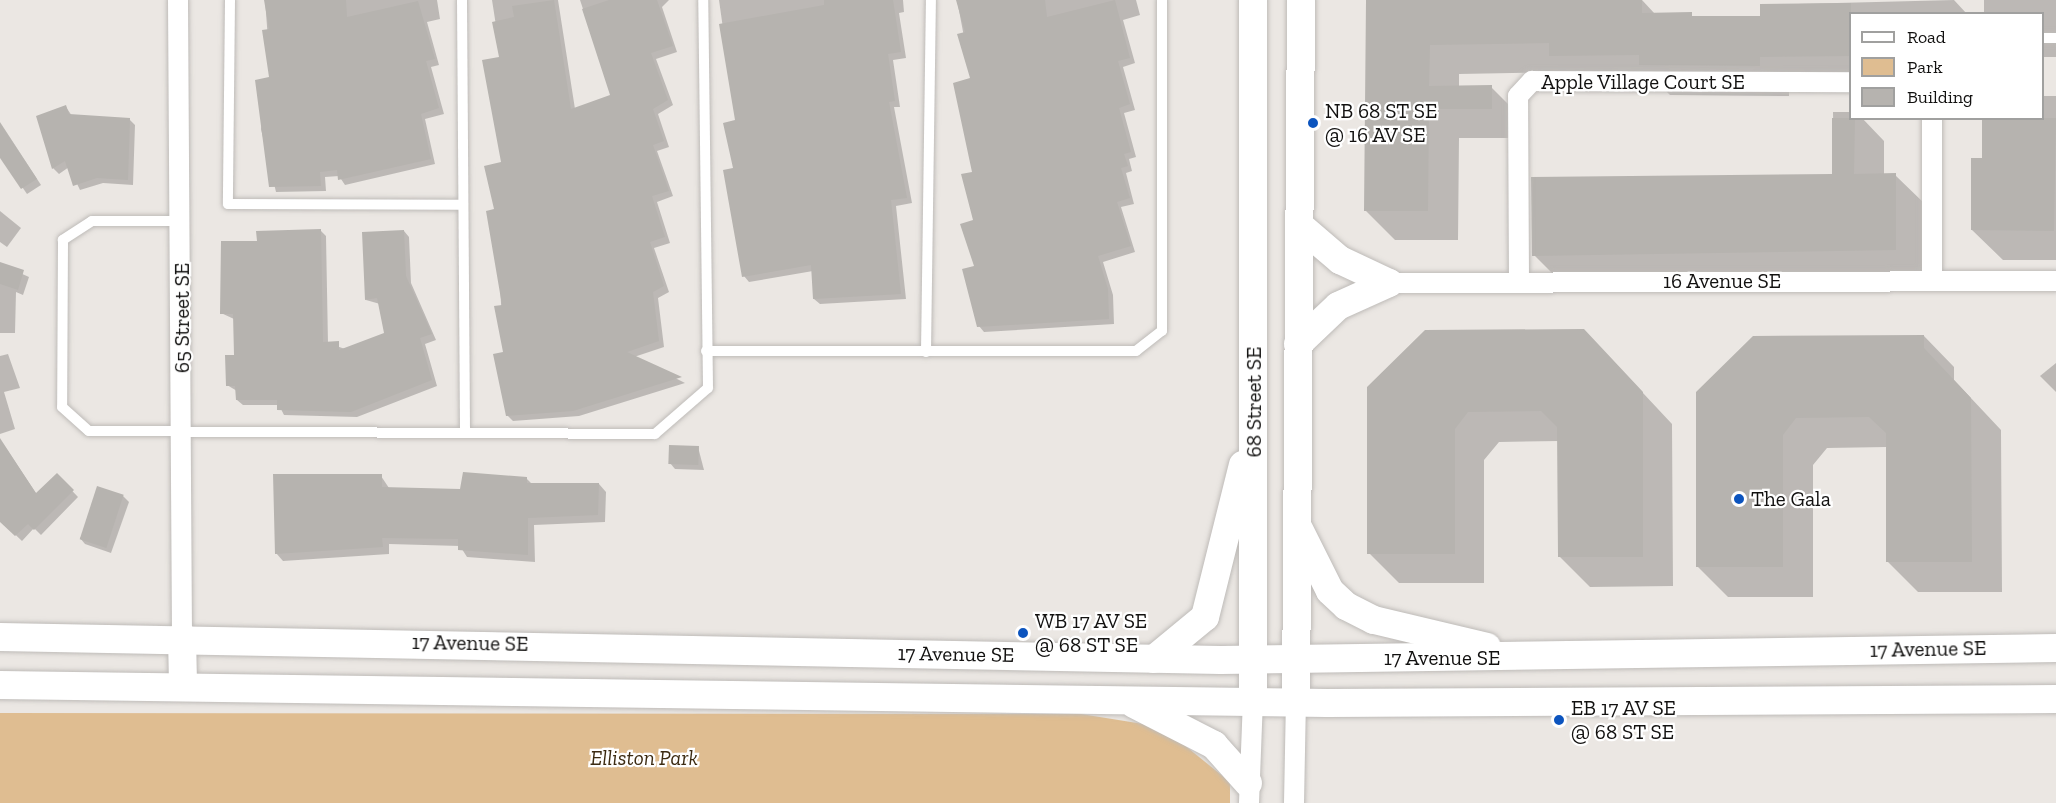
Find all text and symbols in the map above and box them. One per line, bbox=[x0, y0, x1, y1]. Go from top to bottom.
legend bbox=[1849, 12, 2044, 120]
text: Road bbox=[1907, 26, 1946, 48]
text: Park bbox=[1907, 56, 1943, 78]
street label: Apple Village Court SE bbox=[1541, 69, 1745, 95]
text: Building bbox=[1907, 86, 1973, 108]
place label: NB 68 ST SE @ 16 AV SE bbox=[1325, 98, 1438, 148]
marker: NB 68 ST SE @ 16 AV SE bbox=[1306, 116, 1320, 130]
street label: 65 Street SE bbox=[169, 263, 195, 373]
street label: 16 Avenue SE bbox=[1663, 268, 1781, 294]
street label: 68 Street SE bbox=[1241, 347, 1267, 457]
place label: The Gala bbox=[1751, 486, 1831, 512]
marker: The Gala bbox=[1732, 492, 1746, 506]
place label: WB 17 AV SE @ 68 ST SE bbox=[1035, 608, 1149, 658]
marker: WB 17 AV SE @ 68 ST SE bbox=[1016, 626, 1030, 640]
street label: 17 Avenue SE bbox=[411, 629, 529, 657]
street label: 17 Avenue SE bbox=[1869, 635, 1987, 663]
street label: 17 Avenue SE bbox=[897, 640, 1015, 668]
street label: 17 Avenue SE bbox=[1383, 645, 1501, 671]
place label: EB 17 AV SE @ 68 ST SE bbox=[1571, 695, 1677, 745]
marker: EB 17 AV SE @ 68 ST SE bbox=[1552, 713, 1566, 727]
park label: Elliston Park bbox=[590, 745, 698, 771]

